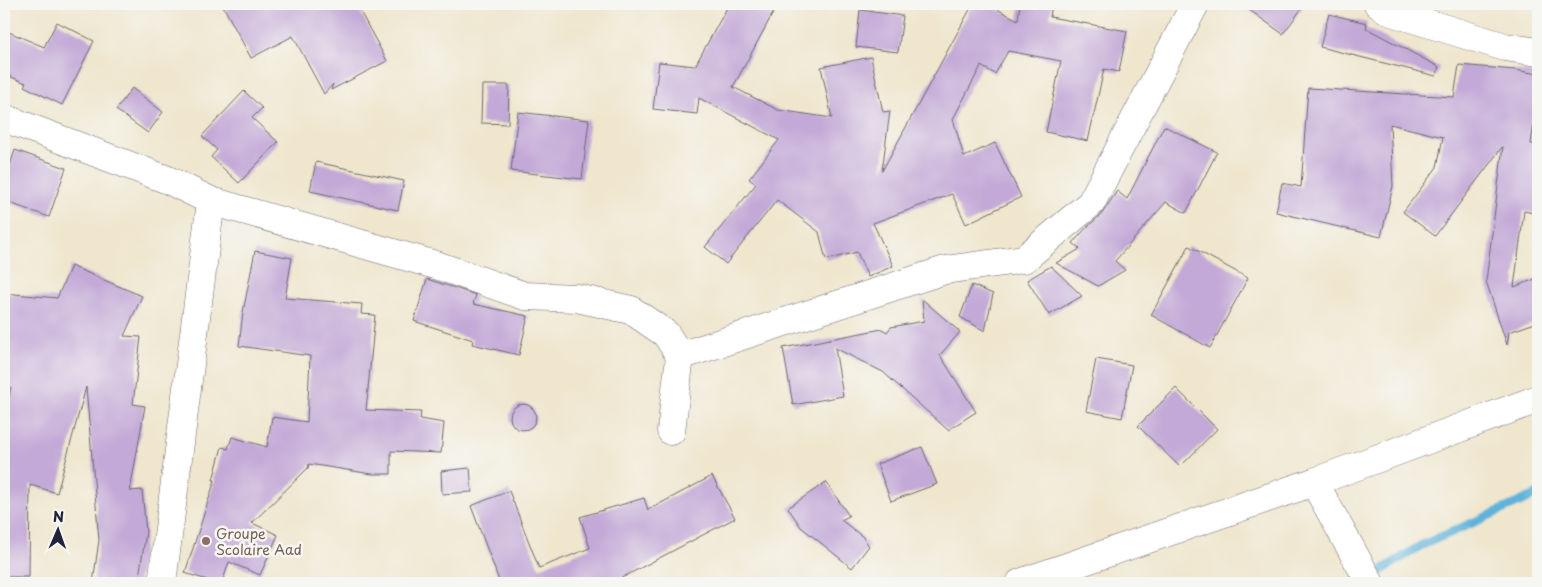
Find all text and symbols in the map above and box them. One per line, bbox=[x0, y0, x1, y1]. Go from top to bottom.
north arrow bbox=[32, 504, 82, 554]
text: N bbox=[53, 506, 64, 527]
place label: Groupe Scolaire Aad bbox=[216, 523, 302, 560]
marker: Groupe Scolaire Aad bbox=[200, 535, 212, 547]

